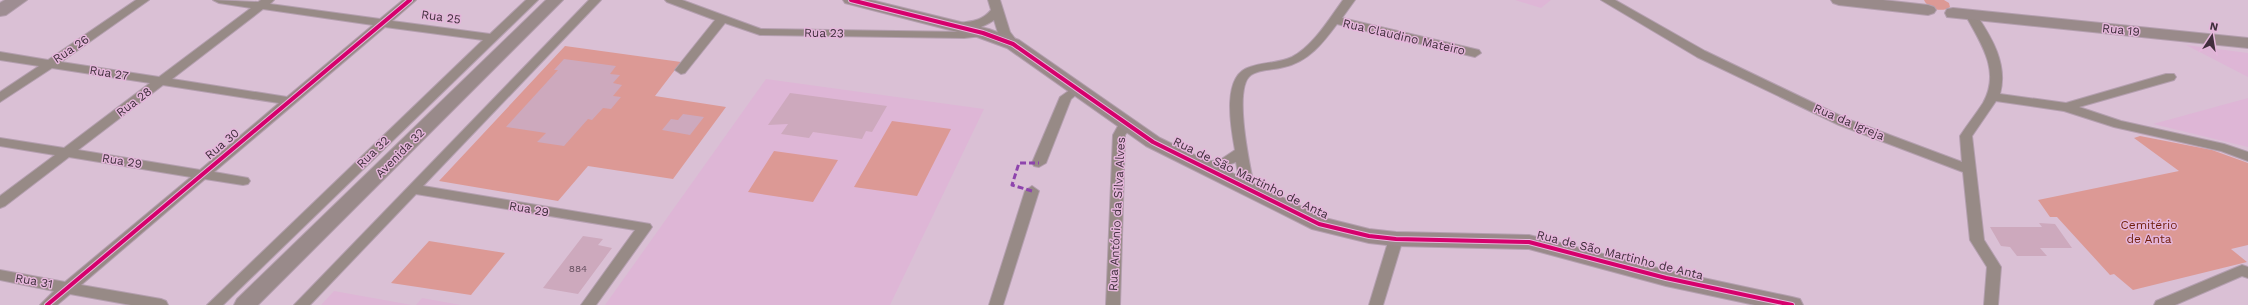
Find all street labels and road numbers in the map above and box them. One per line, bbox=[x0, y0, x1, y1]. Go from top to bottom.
street label: Rua 25 bbox=[420, 7, 462, 27]
street label: Rua Claudino Mateiro bbox=[1341, 16, 1467, 58]
street label: Rua 19 bbox=[2102, 21, 2140, 39]
street label: Rua 23 bbox=[804, 26, 844, 40]
street label: Rua 26 bbox=[50, 32, 92, 66]
street label: Rua 27 bbox=[88, 63, 130, 83]
street label: Rua 28 bbox=[114, 84, 154, 120]
street label: Rua da Igreja bbox=[1812, 101, 1887, 143]
street label: Rua 30 bbox=[202, 126, 242, 162]
street label: Avenida 32 bbox=[373, 126, 427, 180]
street label: Rua 32 bbox=[354, 133, 392, 171]
street label: Rua de São Martinho de Anta bbox=[1171, 134, 1331, 222]
street label: Rua António da Silva Alves bbox=[1106, 137, 1128, 291]
street label: Rua 29 bbox=[101, 151, 143, 171]
street label: Rua 29 bbox=[508, 199, 550, 219]
street label: Rua de São Martinho de Anta bbox=[1535, 228, 1705, 283]
street label: Rua 31 bbox=[14, 271, 54, 291]

